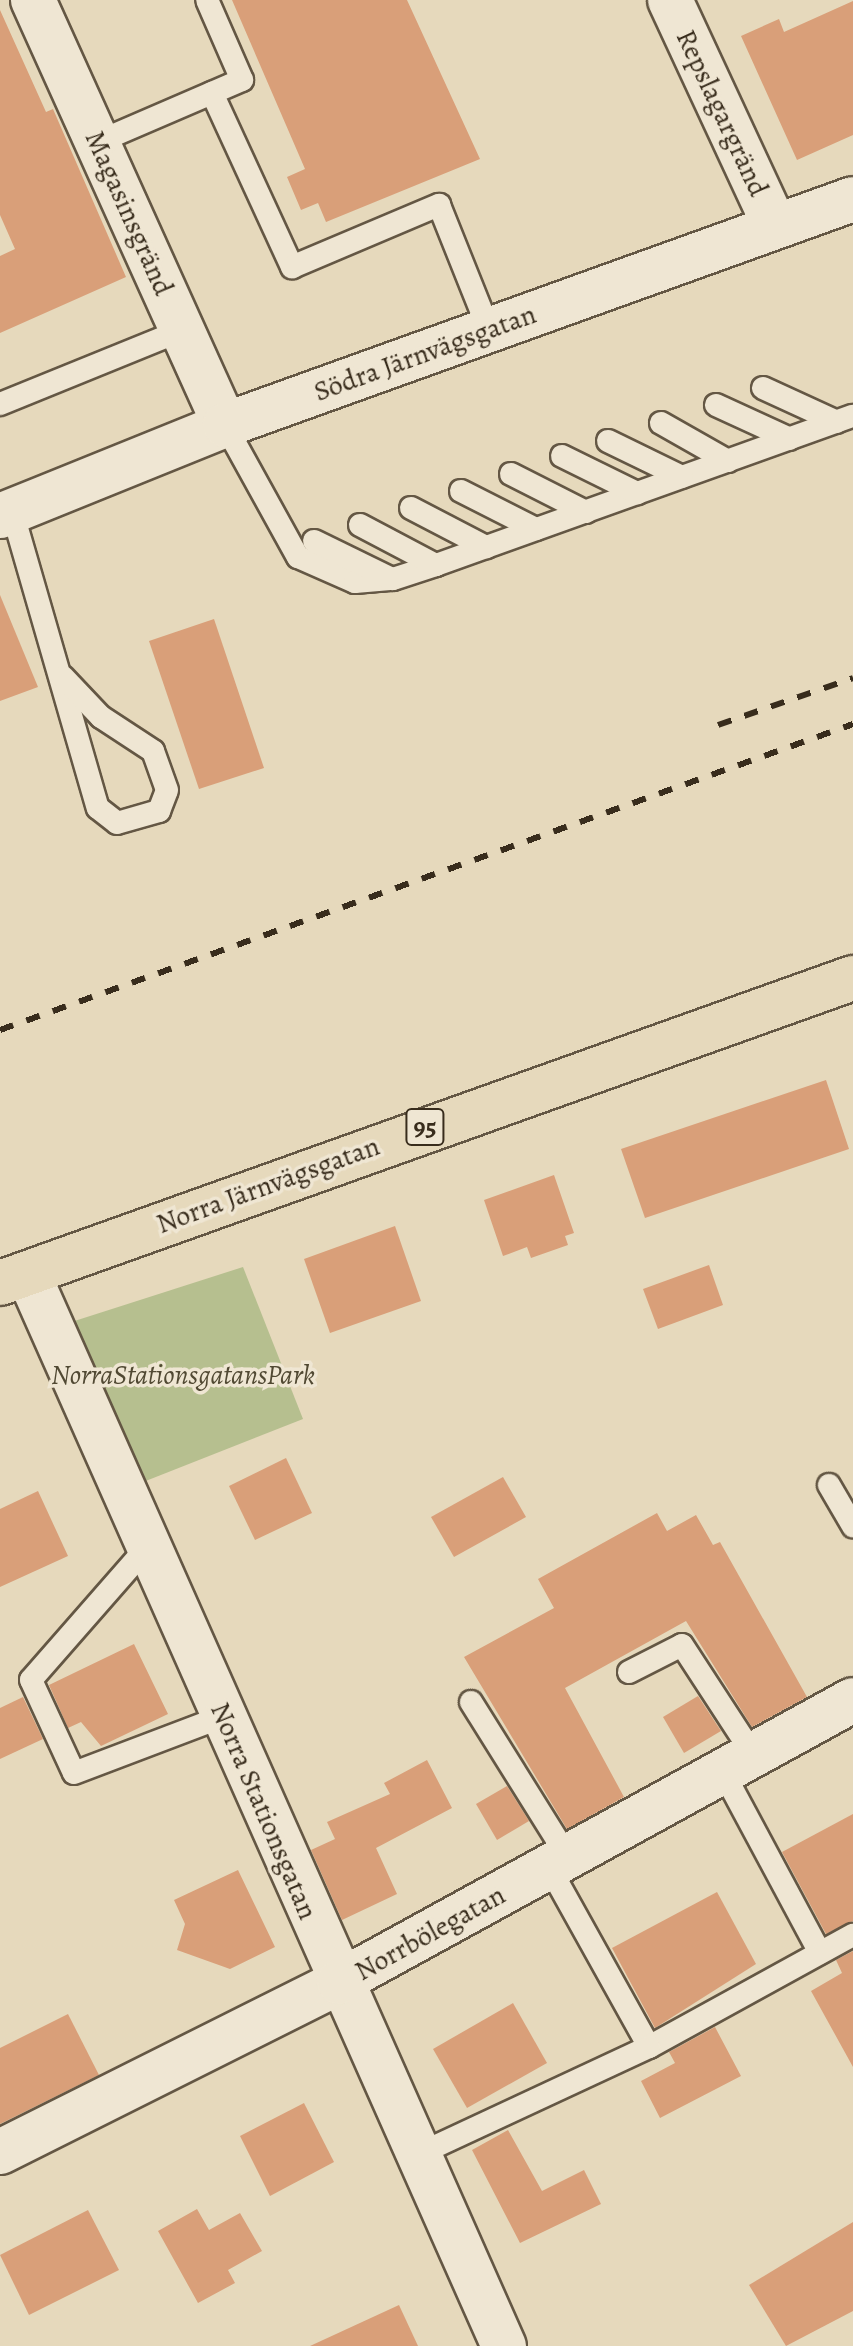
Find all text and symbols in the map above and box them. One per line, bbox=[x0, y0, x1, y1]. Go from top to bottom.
street label: Repslagargränd bbox=[669, 24, 775, 202]
street label: Magasinsgränd bbox=[78, 125, 180, 301]
street label: Södra Järnvägsgatan bbox=[309, 297, 541, 409]
road number: 95 bbox=[405, 1105, 445, 1149]
street label: Norra Järnvägsgatan bbox=[152, 1129, 384, 1241]
park label: NorraStationsgatansPark bbox=[51, 1358, 315, 1392]
street label: Norra Stationsgatan bbox=[203, 1697, 325, 1925]
street label: Norrbölegatan bbox=[349, 1878, 511, 1988]

